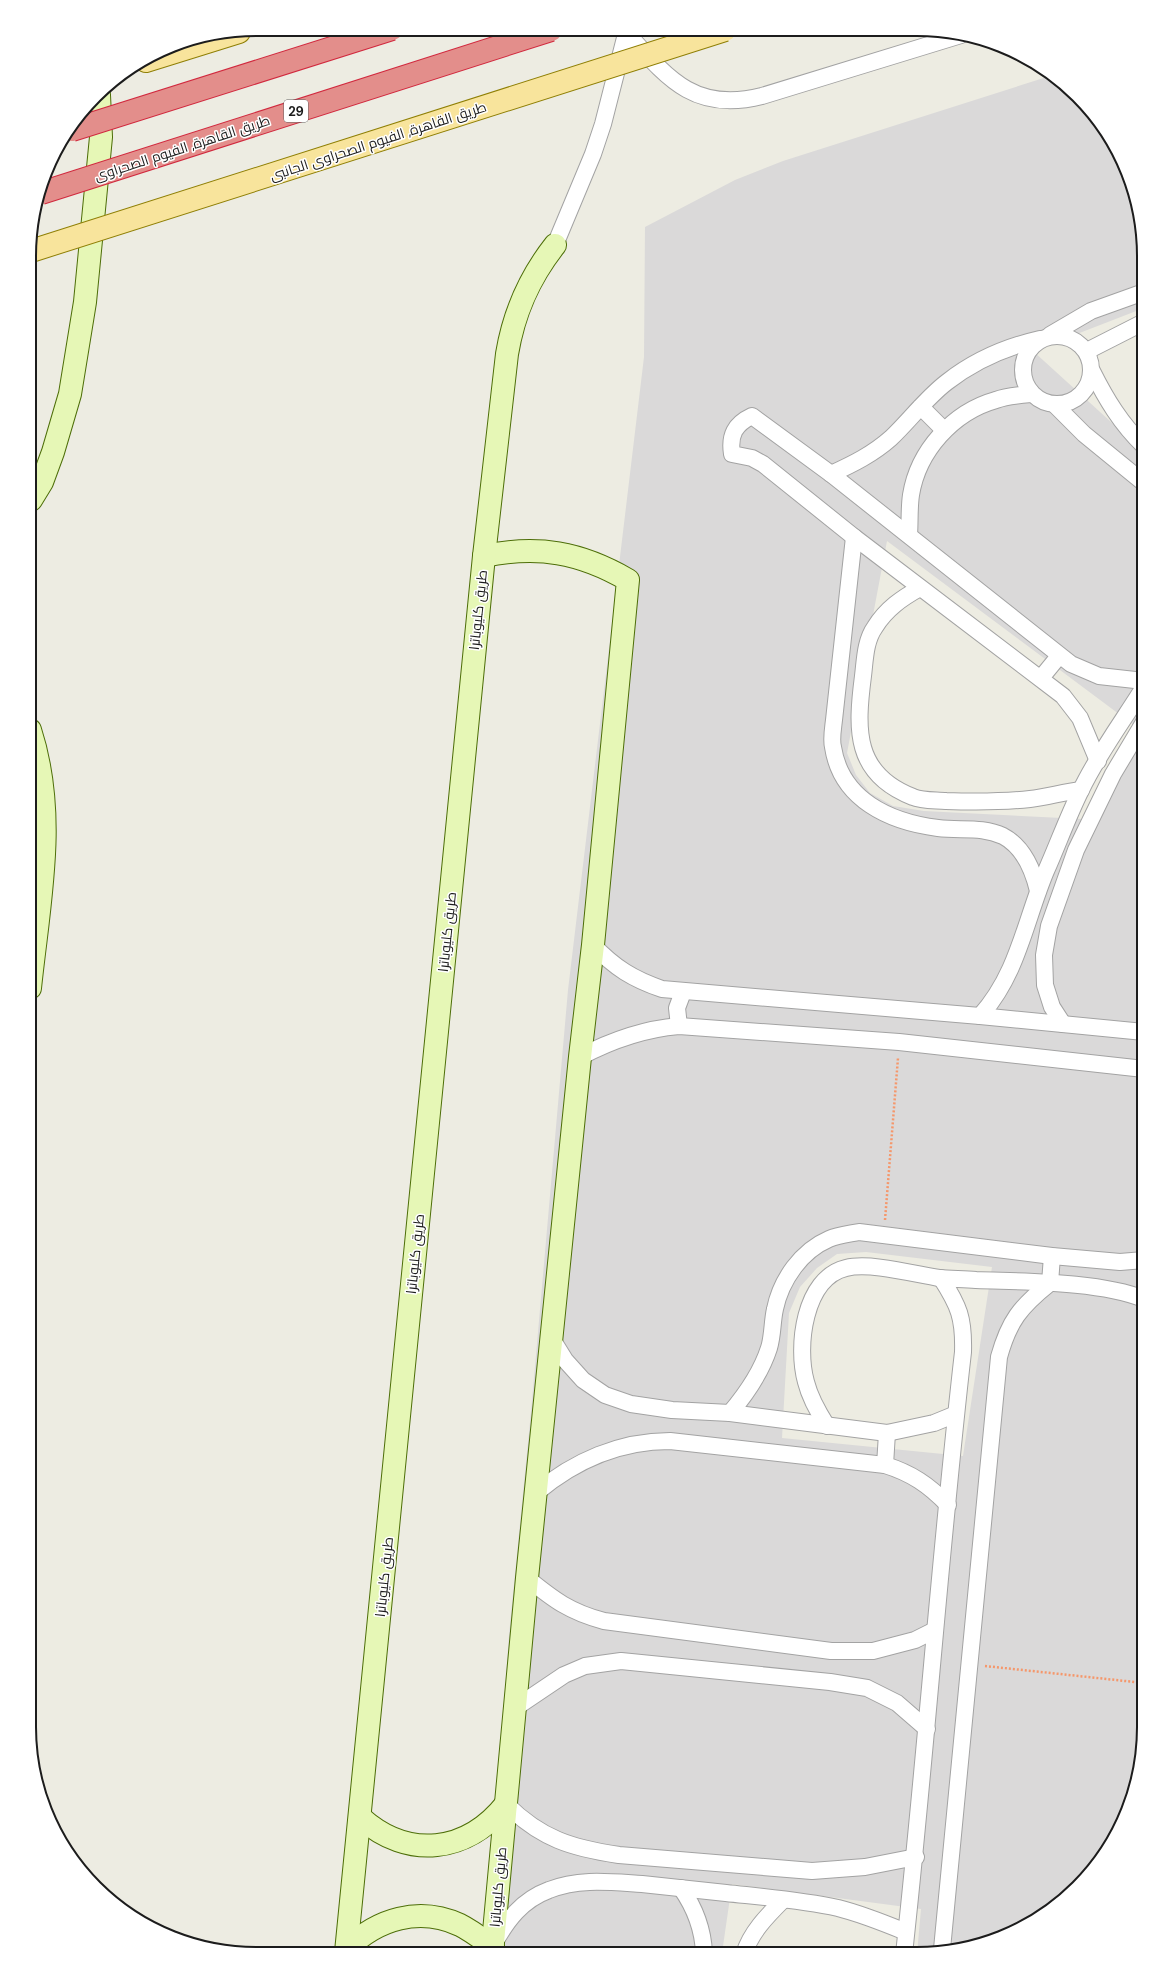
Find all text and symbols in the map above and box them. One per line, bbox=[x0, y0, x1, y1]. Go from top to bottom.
street label: طريق القاهرة, الفيوم الصحراوى الجانبى bbox=[267, 97, 489, 186]
road number: 29 bbox=[284, 100, 308, 122]
street label: طريق القاهرة, الفيوم الصحراوى bbox=[92, 111, 272, 186]
street label: طريق كليوباترا bbox=[465, 569, 491, 651]
street label: طريق كليوباترا bbox=[434, 891, 460, 973]
street label: طريق كليوباترا bbox=[402, 1213, 428, 1295]
street label: طريق كليوباترا bbox=[371, 1536, 397, 1618]
street label: طريق كليوباترا bbox=[486, 1846, 510, 1928]

